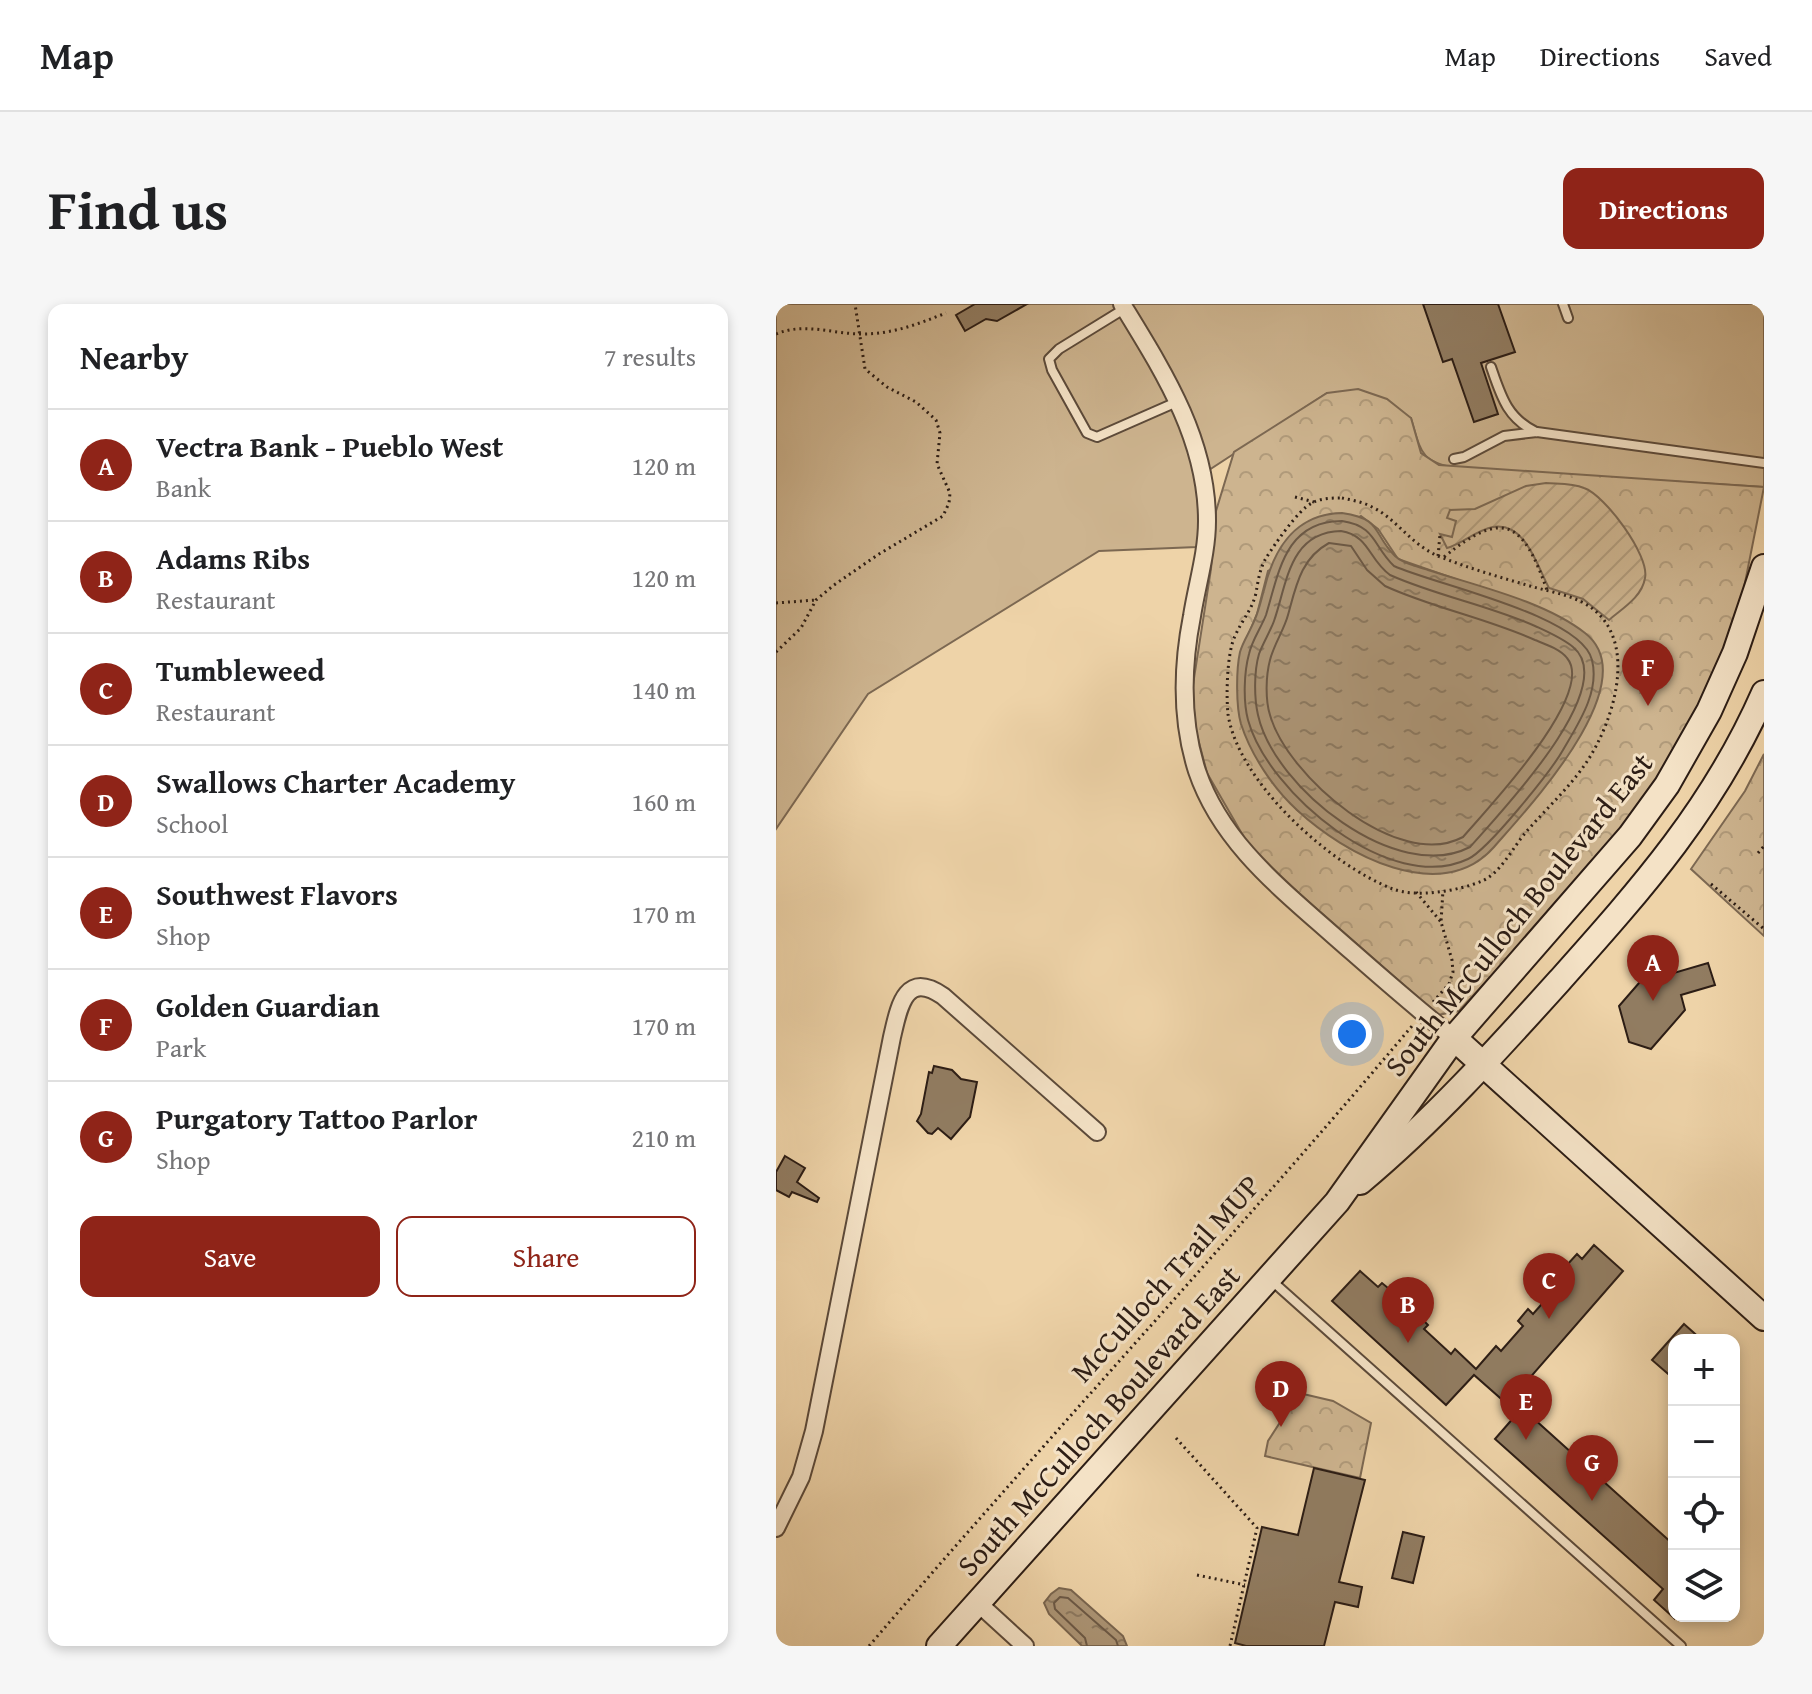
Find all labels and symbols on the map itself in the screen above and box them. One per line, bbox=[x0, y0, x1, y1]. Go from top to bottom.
pin: F bbox=[1622, 640, 1674, 706]
street label: South McCulloch Boulevard East bbox=[1373, 742, 1663, 1085]
pin: A bbox=[1627, 935, 1679, 1001]
your location bbox=[1332, 1014, 1372, 1054]
street label: McCulloch Trail MUP bbox=[1060, 1164, 1270, 1392]
pin: C bbox=[1523, 1253, 1575, 1319]
street label: South McCulloch Boulevard East bbox=[946, 1254, 1250, 1585]
pin: B bbox=[1382, 1277, 1434, 1343]
pin: D bbox=[1255, 1361, 1307, 1427]
pin: E bbox=[1500, 1374, 1552, 1440]
pin: G bbox=[1566, 1435, 1618, 1501]

